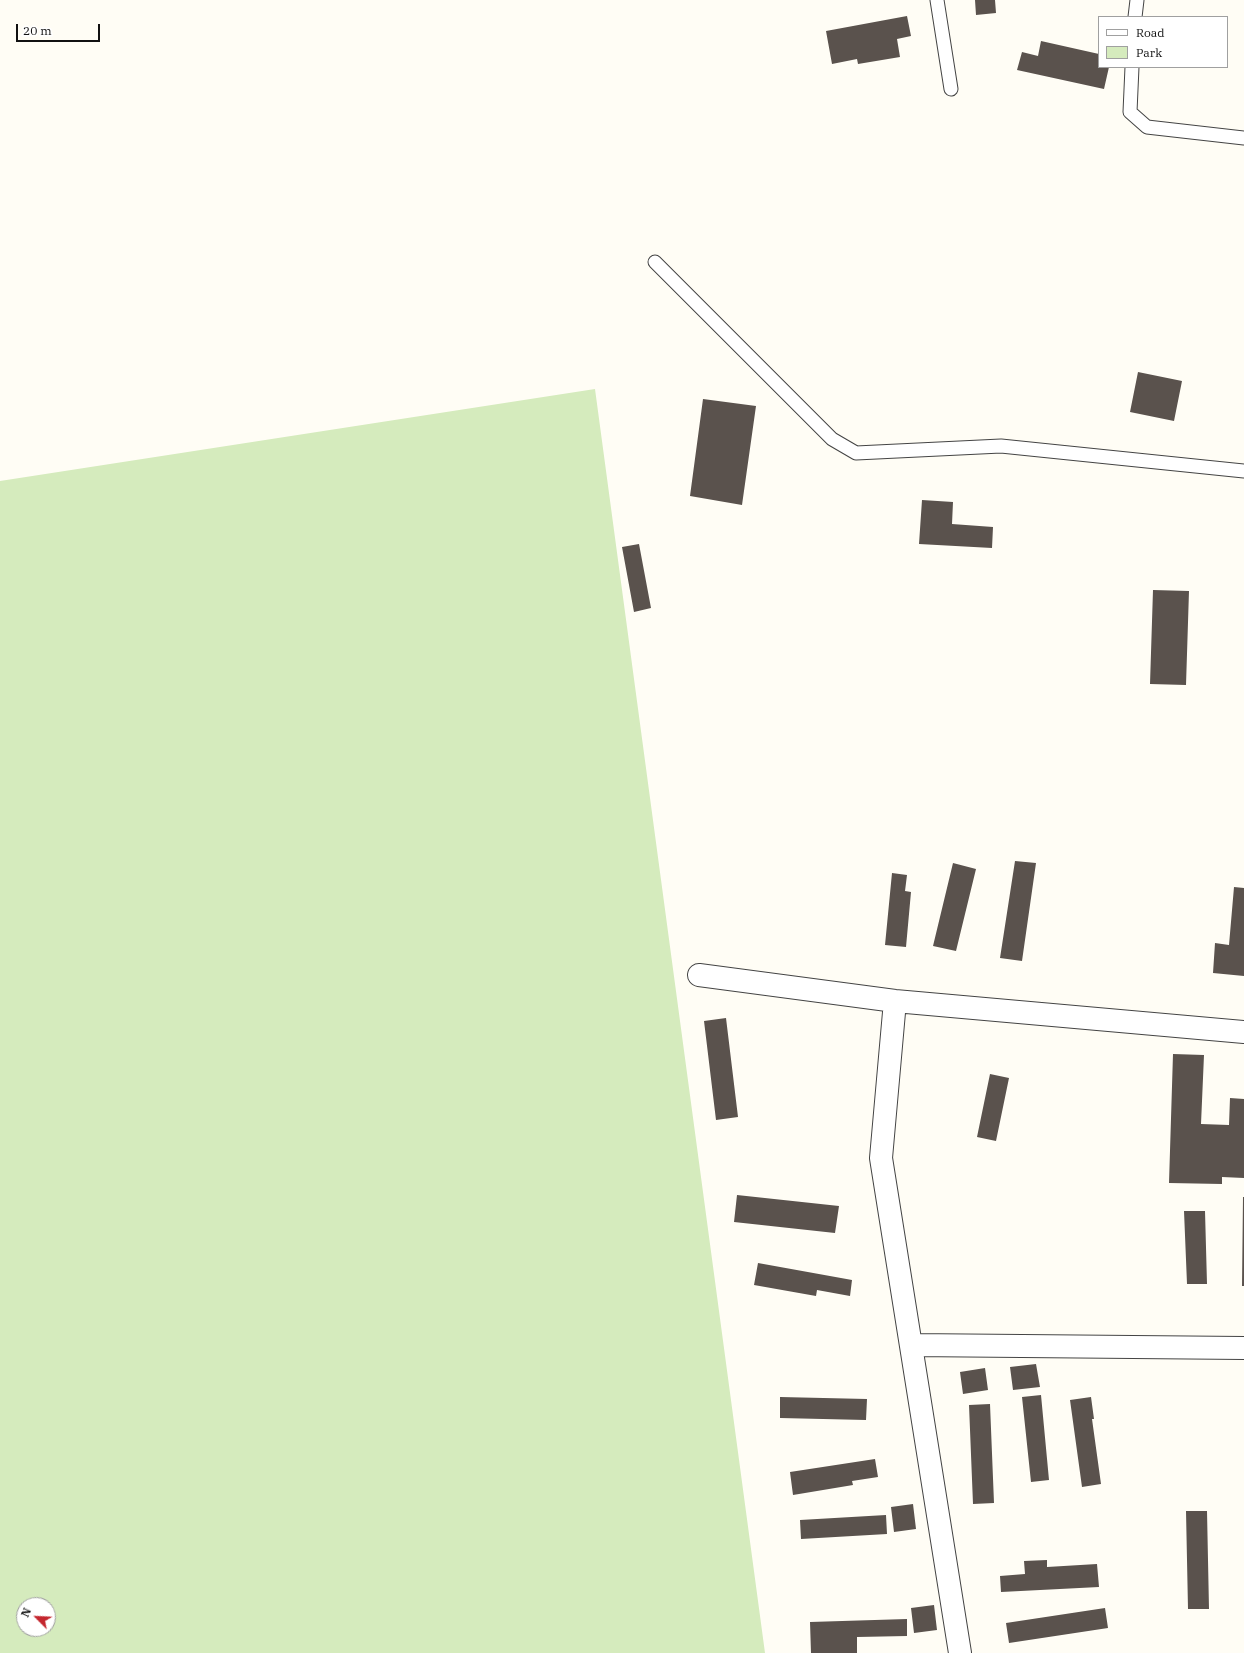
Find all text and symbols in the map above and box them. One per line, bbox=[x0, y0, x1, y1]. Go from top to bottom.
scale bar bbox=[18, 16, 102, 42]
legend bbox=[1098, 16, 1228, 68]
text: 20 m bbox=[23, 23, 52, 38]
text: Road bbox=[1136, 25, 1165, 40]
text: Park bbox=[1136, 45, 1162, 60]
north arrow bbox=[16, 1597, 56, 1637]
text: N bbox=[18, 1606, 34, 1619]

